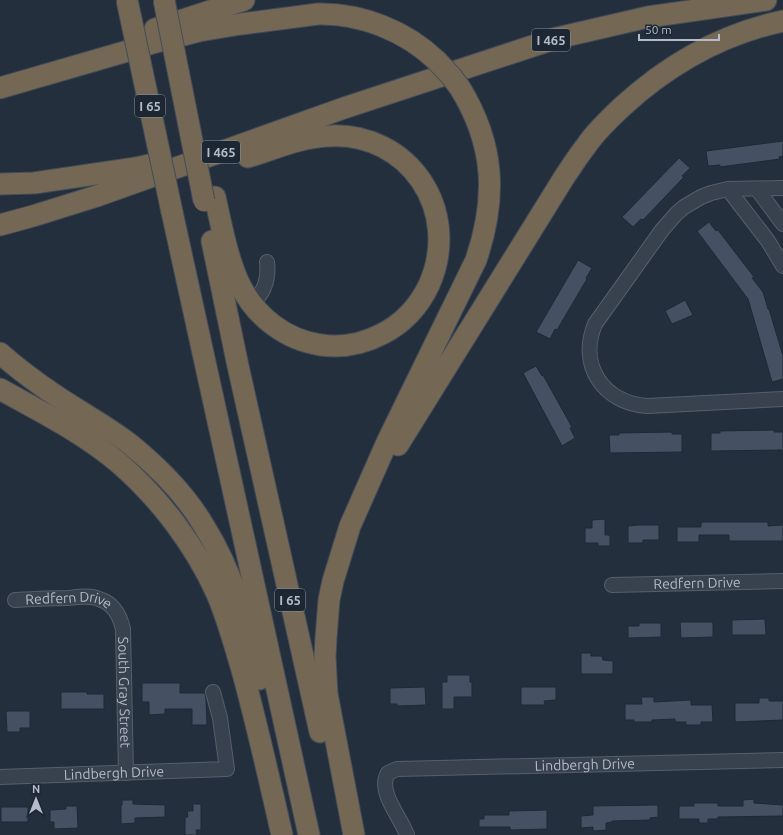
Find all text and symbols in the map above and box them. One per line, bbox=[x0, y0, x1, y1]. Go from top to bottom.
scale bar bbox=[639, 16, 719, 42]
text: 50 m bbox=[645, 23, 672, 36]
road number: I 465 bbox=[532, 29, 570, 51]
road number: I 65 bbox=[135, 95, 165, 117]
road number: I 465 bbox=[202, 141, 240, 163]
street label: Redfern Drive bbox=[653, 574, 741, 592]
street label: Redfern Drive bbox=[25, 589, 115, 612]
road number: I 65 bbox=[275, 589, 305, 611]
street label: South Gray Street bbox=[115, 637, 133, 749]
street label: Lindbergh Drive bbox=[534, 755, 635, 774]
street label: Lindbergh Drive bbox=[63, 763, 164, 783]
north arrow bbox=[16, 779, 56, 819]
text: N bbox=[32, 783, 40, 795]

